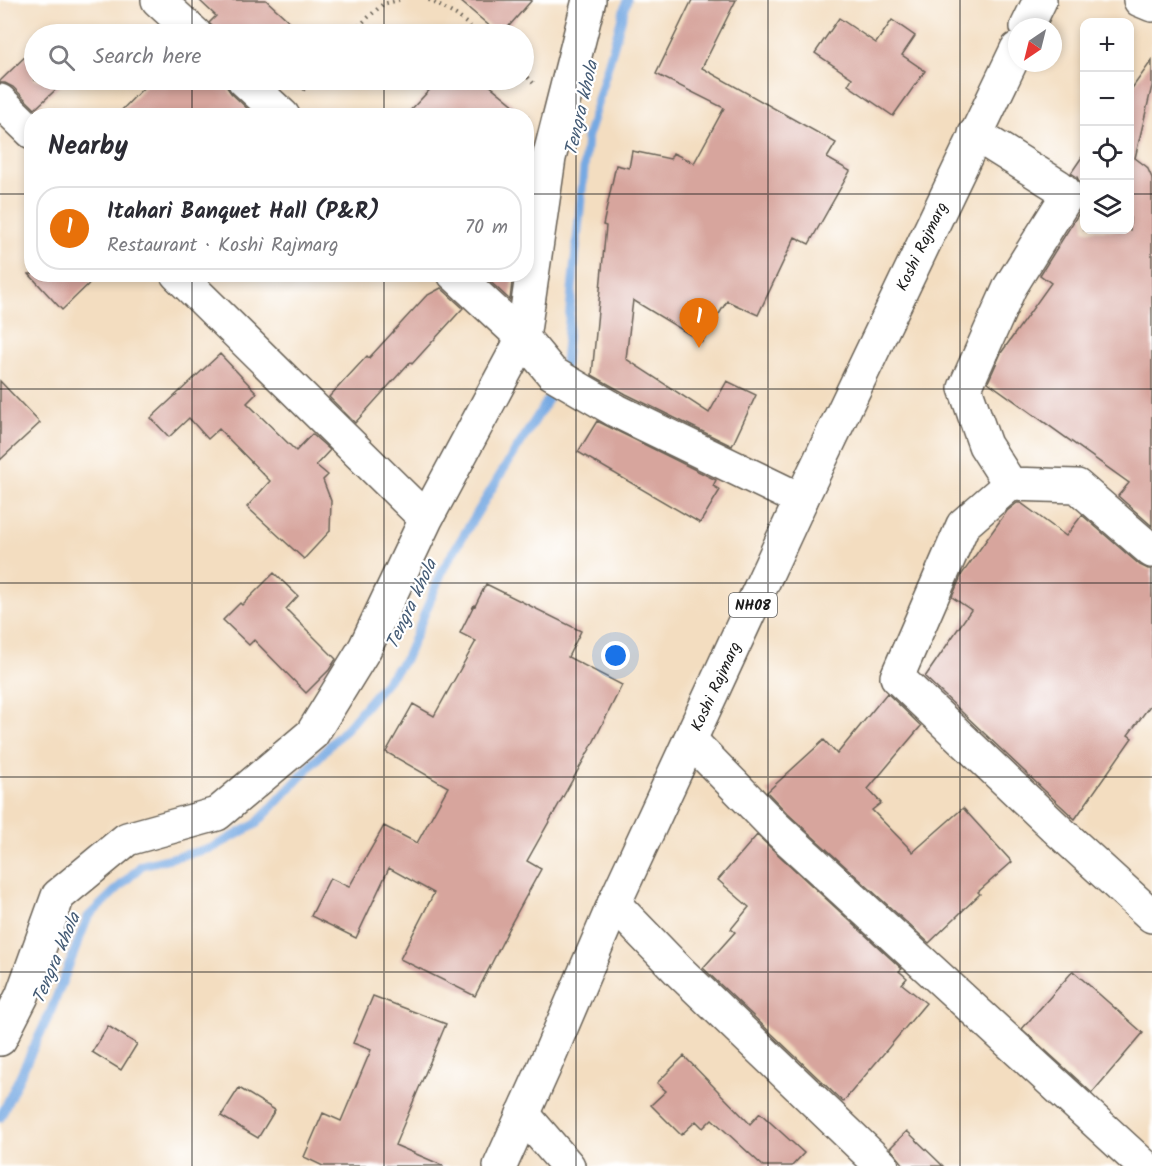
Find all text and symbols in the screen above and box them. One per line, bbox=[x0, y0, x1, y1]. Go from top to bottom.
north arrow bbox=[1008, 18, 1062, 72]
map controls bbox=[1080, 18, 1134, 234]
button: + bbox=[1080, 18, 1134, 72]
search box bbox=[24, 24, 534, 90]
text: Search here bbox=[93, 40, 201, 75]
icon: search bbox=[45, 41, 78, 74]
water label: Tengra khola bbox=[557, 57, 608, 159]
button: − bbox=[1080, 72, 1134, 126]
text: Nearby bbox=[48, 126, 128, 168]
button: locate bbox=[1080, 126, 1134, 180]
button: layers bbox=[1080, 180, 1134, 234]
text: Itahari Banquet Hall (P&R) bbox=[107, 195, 380, 230]
street label: Koshi Rajmarg bbox=[890, 198, 955, 295]
text: 1 bbox=[66, 212, 73, 244]
text: 70 m bbox=[465, 212, 508, 244]
text: Restaurant · Koshi Rajmarg bbox=[107, 230, 339, 262]
pin: 1 bbox=[680, 298, 718, 348]
water label: Tengra khola bbox=[379, 553, 447, 655]
road number: NH08 bbox=[729, 593, 777, 617]
street label: Koshi Rajmarg bbox=[685, 638, 748, 736]
your location bbox=[601, 641, 630, 670]
water label: Tengra khola bbox=[25, 907, 90, 1009]

